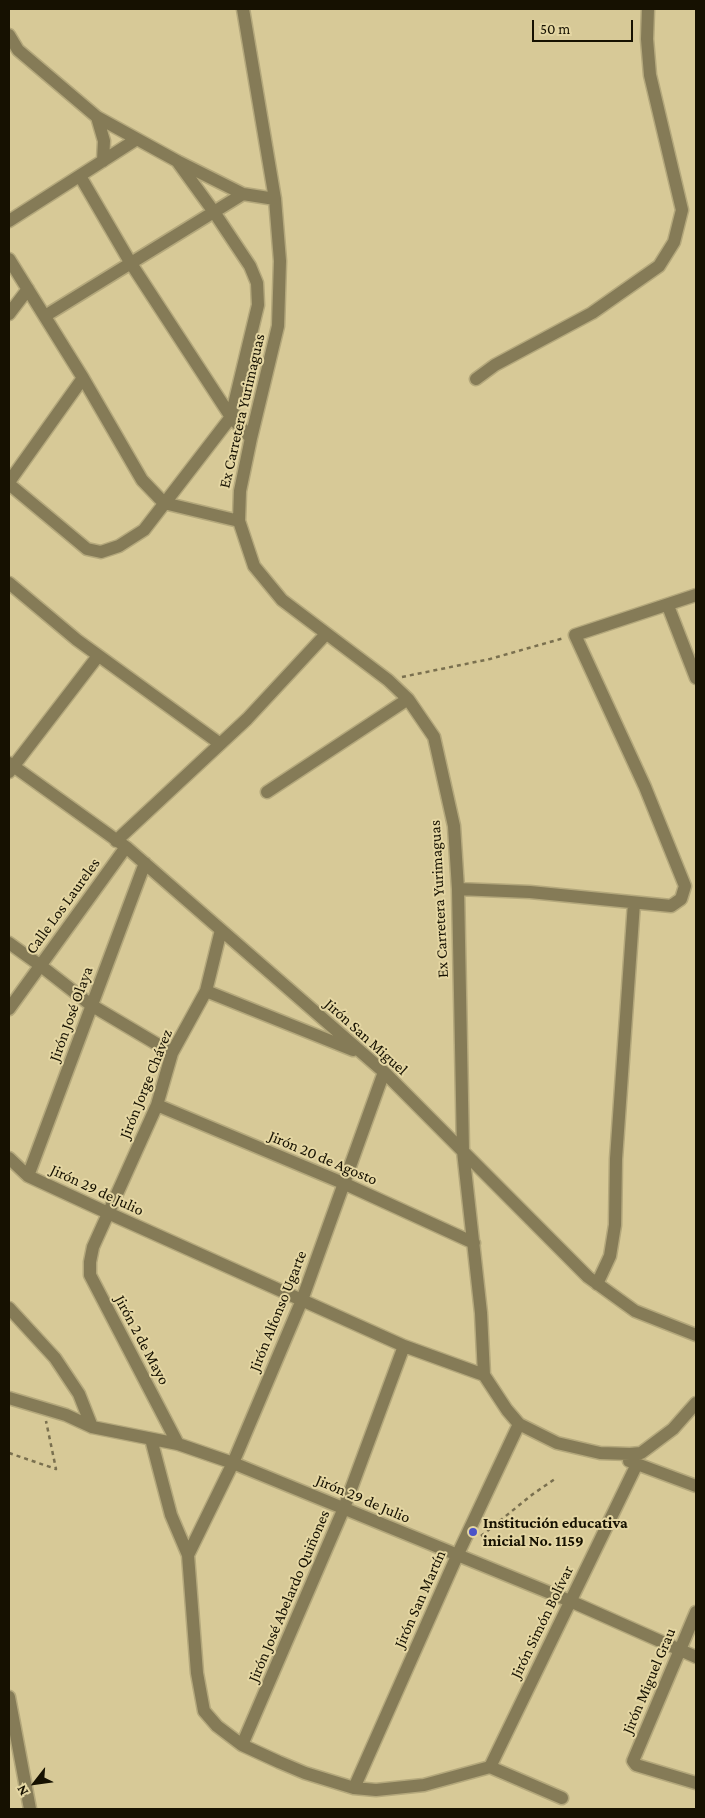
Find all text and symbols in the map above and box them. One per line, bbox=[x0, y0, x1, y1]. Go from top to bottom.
scale bar bbox=[535, 10, 636, 42]
text: 50 m bbox=[540, 21, 570, 37]
street label: Ex Carretera Yurimaguas bbox=[215, 332, 269, 490]
street label: Ex Carretera Yurimaguas bbox=[425, 820, 453, 978]
street label: Calle Los Laureles bbox=[22, 854, 104, 958]
street label: Jirón José Olaya bbox=[45, 964, 97, 1064]
street label: Jirón San Miguel bbox=[320, 995, 412, 1079]
street label: Jirón Jorge Chávez bbox=[115, 1027, 177, 1141]
street label: Jirón 20 de Agosto bbox=[266, 1126, 380, 1190]
street label: Jirón 29 de Julio bbox=[47, 1160, 147, 1220]
street label: Jirón Alfonso Ugarte bbox=[245, 1248, 311, 1374]
street label: Jirón 2 de Mayo bbox=[110, 1292, 174, 1388]
street label: Jirón 29 de Julio bbox=[313, 1470, 413, 1528]
street label: Jirón José Abelardo Quiñones bbox=[244, 1507, 334, 1685]
place label: Institución educativa inicial No. 1159 bbox=[483, 1513, 628, 1551]
marker: Institución educativa inicial No. 1159 bbox=[467, 1526, 479, 1538]
street label: Jirón San Martín bbox=[390, 1547, 450, 1651]
street label: Jirón Simón Bolívar bbox=[506, 1562, 578, 1682]
street label: Jirón Miguel Grau bbox=[618, 1625, 680, 1737]
north arrow bbox=[10, 1758, 60, 1808]
text: N bbox=[13, 1782, 31, 1799]

